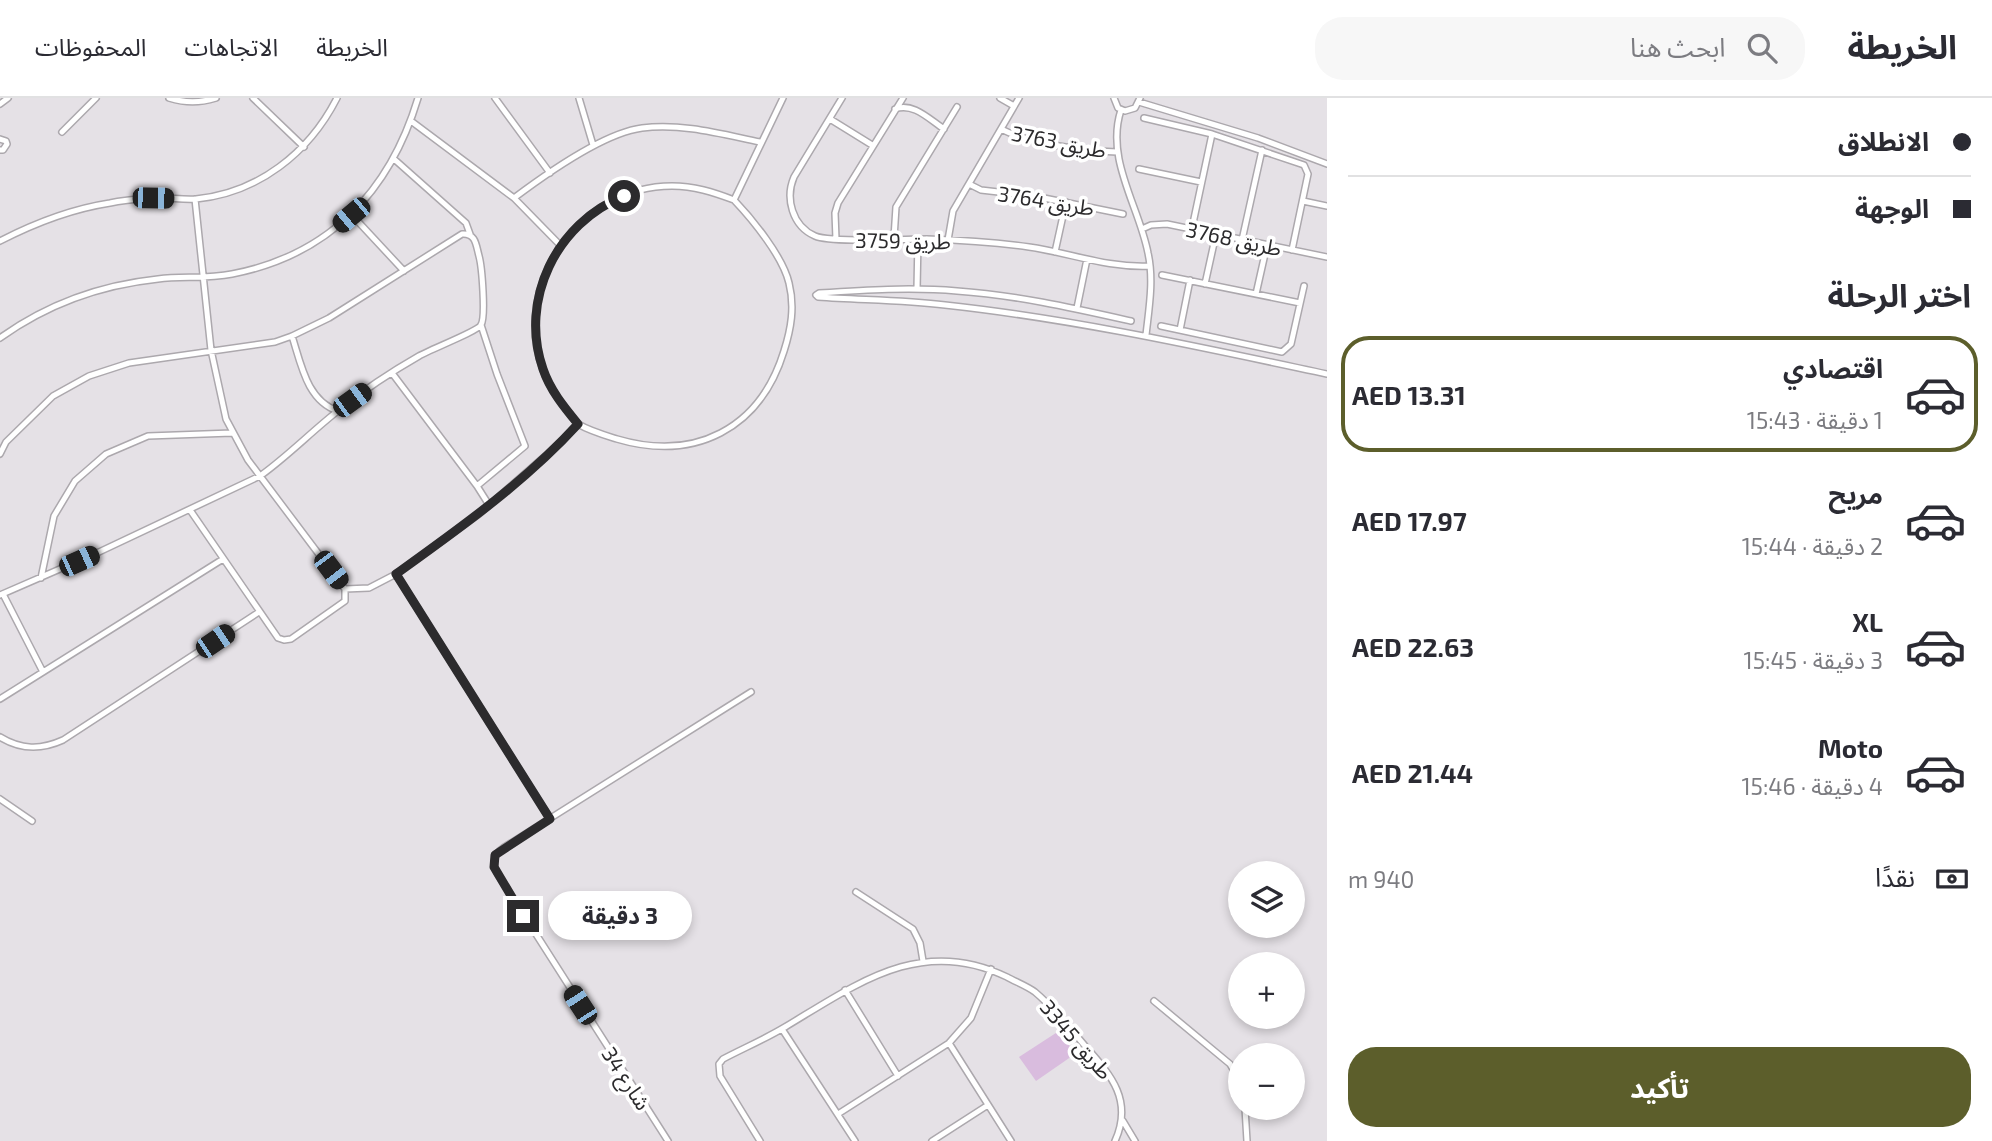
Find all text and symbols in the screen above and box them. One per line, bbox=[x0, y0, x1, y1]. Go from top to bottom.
search box bbox=[1315, 17, 1805, 80]
text: الخريطة bbox=[1847, 26, 1957, 66]
icon: search bbox=[1743, 29, 1781, 67]
text: ابحث هنا bbox=[1630, 31, 1725, 62]
text: المحفوظات bbox=[35, 32, 146, 61]
text: الاتجاهات bbox=[184, 32, 278, 61]
text: الخريطة bbox=[316, 32, 388, 61]
street label: طريق 3763 bbox=[1009, 120, 1108, 164]
text: الانطلاق bbox=[1838, 125, 1929, 156]
route start bbox=[608, 180, 640, 212]
street label: طريق 3764 bbox=[996, 180, 1096, 222]
car bbox=[132, 187, 175, 209]
text: الوجهة bbox=[1855, 192, 1929, 223]
car bbox=[329, 193, 374, 237]
street label: طريق 3768 bbox=[1184, 216, 1284, 262]
street label: طريق 3759 bbox=[855, 227, 951, 255]
text: اختر الرحلة bbox=[1827, 275, 1971, 313]
text: اقتصادي bbox=[1783, 352, 1883, 383]
icon: car bbox=[1904, 363, 1967, 426]
car bbox=[329, 379, 376, 421]
text: AED 13.31 bbox=[1352, 379, 1466, 410]
text: 1 دقيقة · 15:43 bbox=[1747, 406, 1883, 434]
text: مريح bbox=[1828, 478, 1883, 509]
icon: car bbox=[1904, 489, 1967, 552]
text: AED 17.97 bbox=[1352, 505, 1467, 536]
text: 2 دقيقة · 15:44 bbox=[1742, 532, 1883, 560]
car bbox=[56, 543, 103, 579]
car bbox=[310, 547, 353, 593]
text: XL bbox=[1852, 606, 1883, 637]
icon: car bbox=[1904, 615, 1967, 678]
car bbox=[192, 621, 239, 661]
text: AED 22.63 bbox=[1352, 631, 1474, 662]
text: 3 دقيقة · 15:45 bbox=[1744, 646, 1883, 674]
text: Moto bbox=[1818, 732, 1883, 763]
icon: car bbox=[1904, 741, 1967, 804]
text: AED 21.44 bbox=[1352, 757, 1473, 788]
text: 4 دقيقة · 15:46 bbox=[1741, 772, 1883, 800]
icon: cash bbox=[1933, 860, 1971, 898]
map controls bbox=[1228, 861, 1305, 1120]
button: layers bbox=[1228, 861, 1305, 938]
text: نقدًا bbox=[1875, 861, 1915, 892]
text: 940 m bbox=[1348, 865, 1414, 893]
callout: 3 دقيقة bbox=[548, 892, 691, 940]
route end bbox=[507, 900, 539, 932]
text: 3 دقيقة bbox=[582, 901, 658, 929]
button: + bbox=[1228, 952, 1305, 1029]
car bbox=[560, 982, 601, 1028]
street label: طريق 3345 bbox=[1034, 994, 1118, 1085]
street label: شارع 34 bbox=[594, 1042, 657, 1116]
button: − bbox=[1228, 1043, 1305, 1120]
button: تأكيد bbox=[1348, 1047, 1971, 1127]

